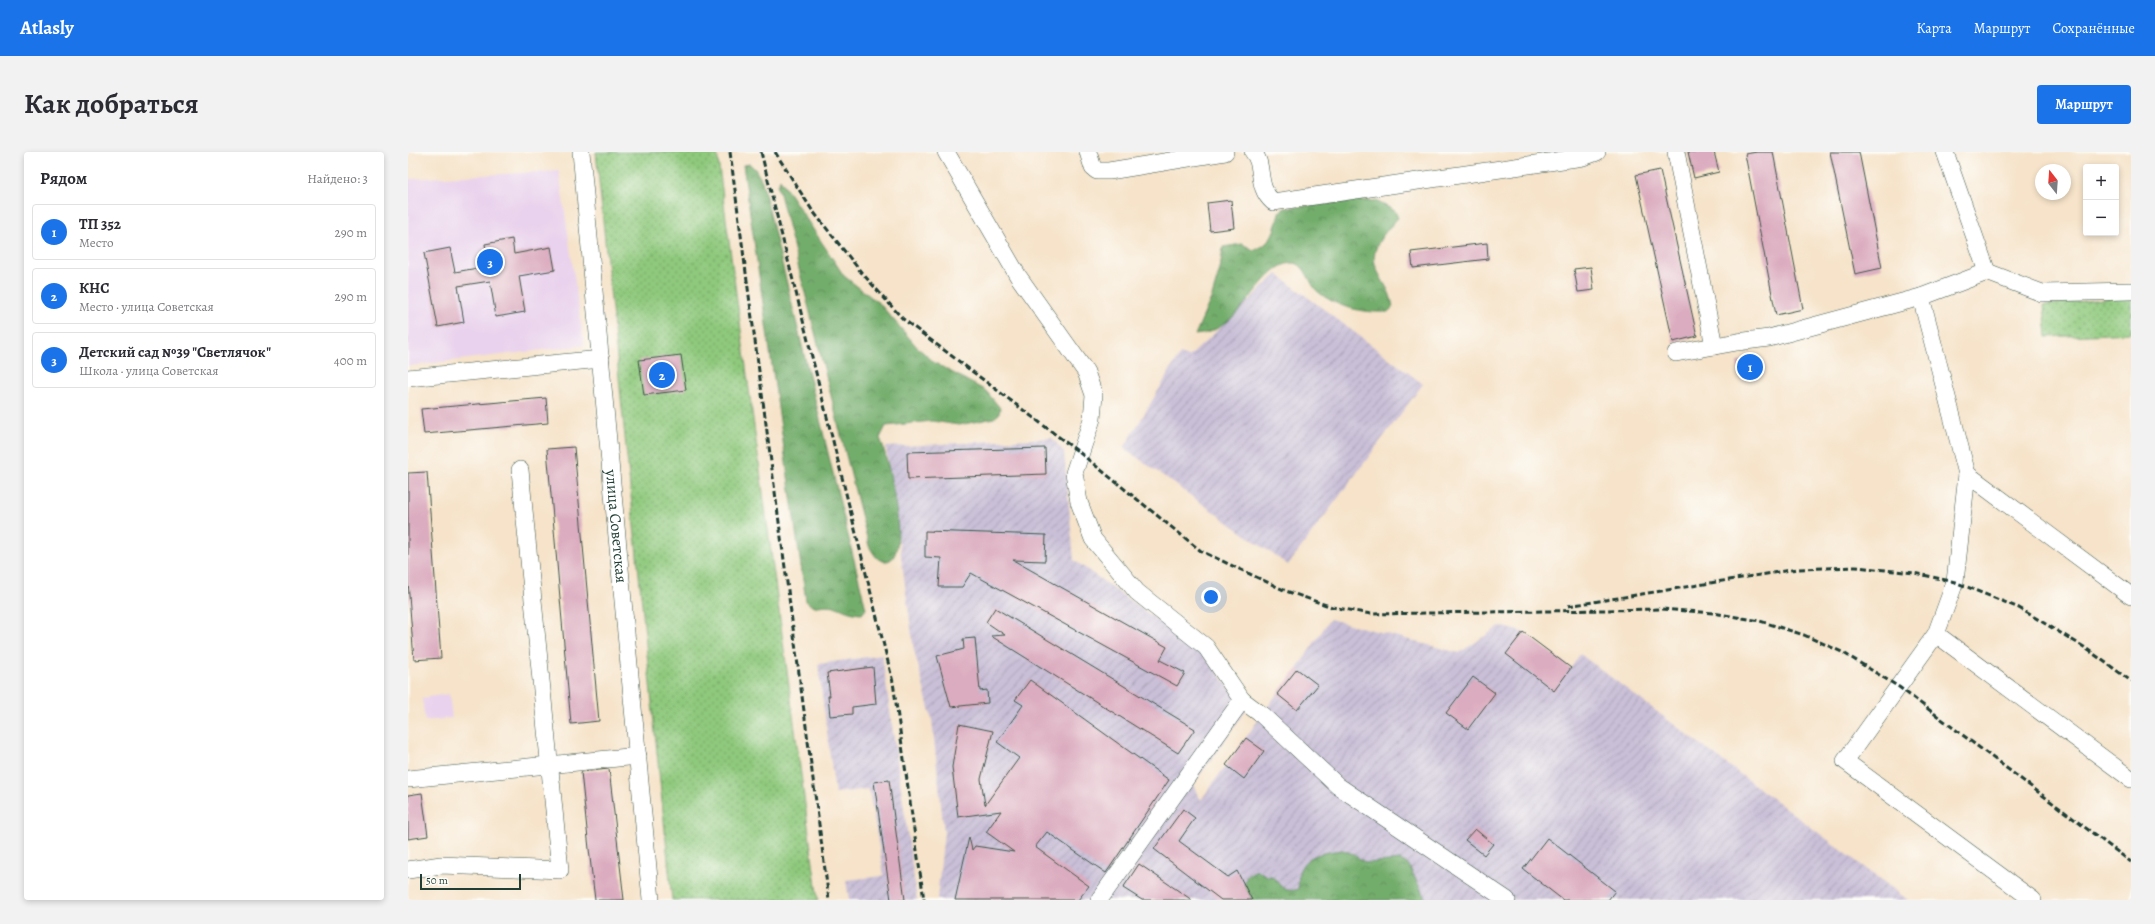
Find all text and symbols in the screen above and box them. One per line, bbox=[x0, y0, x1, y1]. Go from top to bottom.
text: Atlasly bbox=[20, 15, 74, 41]
text: Карта bbox=[1917, 19, 1952, 38]
text: Маршрут bbox=[1974, 19, 2030, 38]
text: Сохранённые bbox=[2052, 19, 2135, 38]
text: Как добраться bbox=[24, 85, 199, 123]
button: Маршрут bbox=[2037, 85, 2131, 124]
north arrow bbox=[2035, 164, 2071, 200]
map controls bbox=[2083, 164, 2119, 236]
button: + bbox=[2083, 164, 2119, 200]
text: Рядом bbox=[40, 167, 87, 190]
text: Найдено: 3 bbox=[307, 170, 368, 187]
button: − bbox=[2083, 200, 2119, 236]
text: ТП 352 bbox=[79, 214, 121, 234]
text: 1 bbox=[52, 224, 56, 241]
text: 290 m bbox=[335, 224, 367, 241]
text: Место bbox=[79, 234, 114, 251]
pin: 3 bbox=[477, 247, 503, 277]
text: КНС bbox=[79, 278, 109, 298]
text: 2 bbox=[51, 288, 57, 305]
text: 290 m bbox=[335, 288, 367, 305]
text: Место · улица Советская bbox=[79, 298, 214, 315]
text: Детский сад №39 "Светлячок" bbox=[79, 342, 271, 362]
text: 3 bbox=[51, 352, 57, 369]
text: 400 m bbox=[334, 352, 367, 369]
pin: 1 bbox=[1737, 352, 1763, 382]
pin: 2 bbox=[649, 360, 675, 390]
text: Школа · улица Советская bbox=[79, 362, 218, 379]
street label: улица Советская bbox=[600, 468, 632, 584]
your location bbox=[1201, 587, 1221, 607]
scale bar bbox=[420, 872, 521, 891]
text: 50 m bbox=[426, 873, 448, 888]

